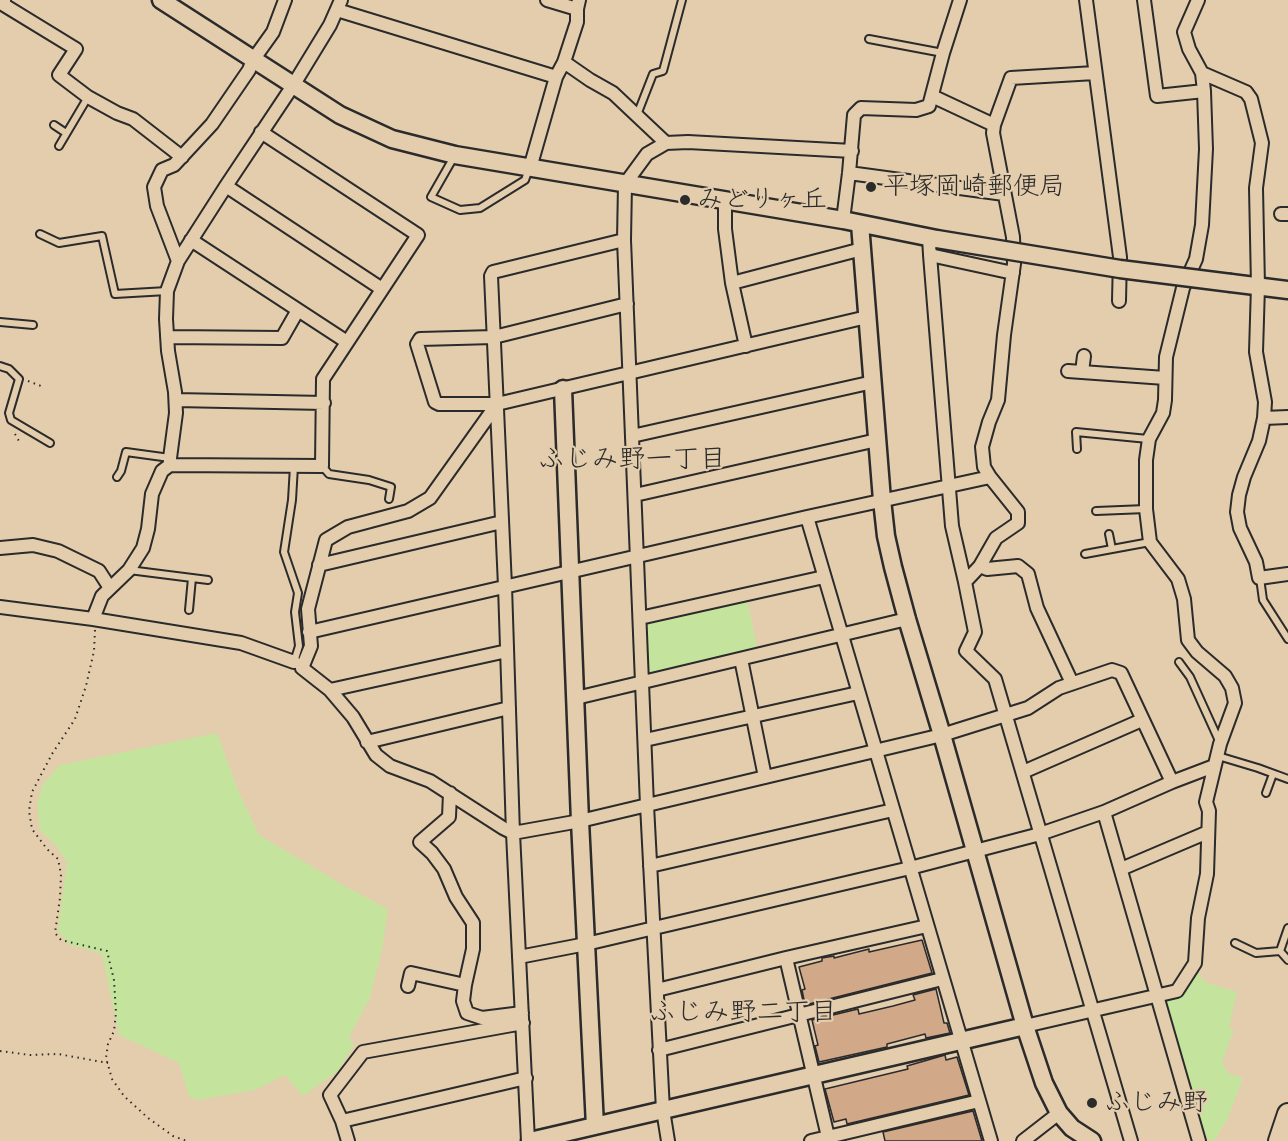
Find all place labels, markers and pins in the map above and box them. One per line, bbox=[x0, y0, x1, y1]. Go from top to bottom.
place label: 平塚岡崎郵便局 bbox=[883, 171, 1065, 203]
marker: 平塚岡崎郵便局 bbox=[864, 180, 878, 194]
place label: みどりヶ丘 bbox=[697, 184, 827, 216]
marker: みどりヶ丘 bbox=[678, 193, 692, 207]
place label: ふじみ野 bbox=[1104, 1087, 1208, 1119]
marker: ふじみ野 bbox=[1085, 1096, 1099, 1110]

